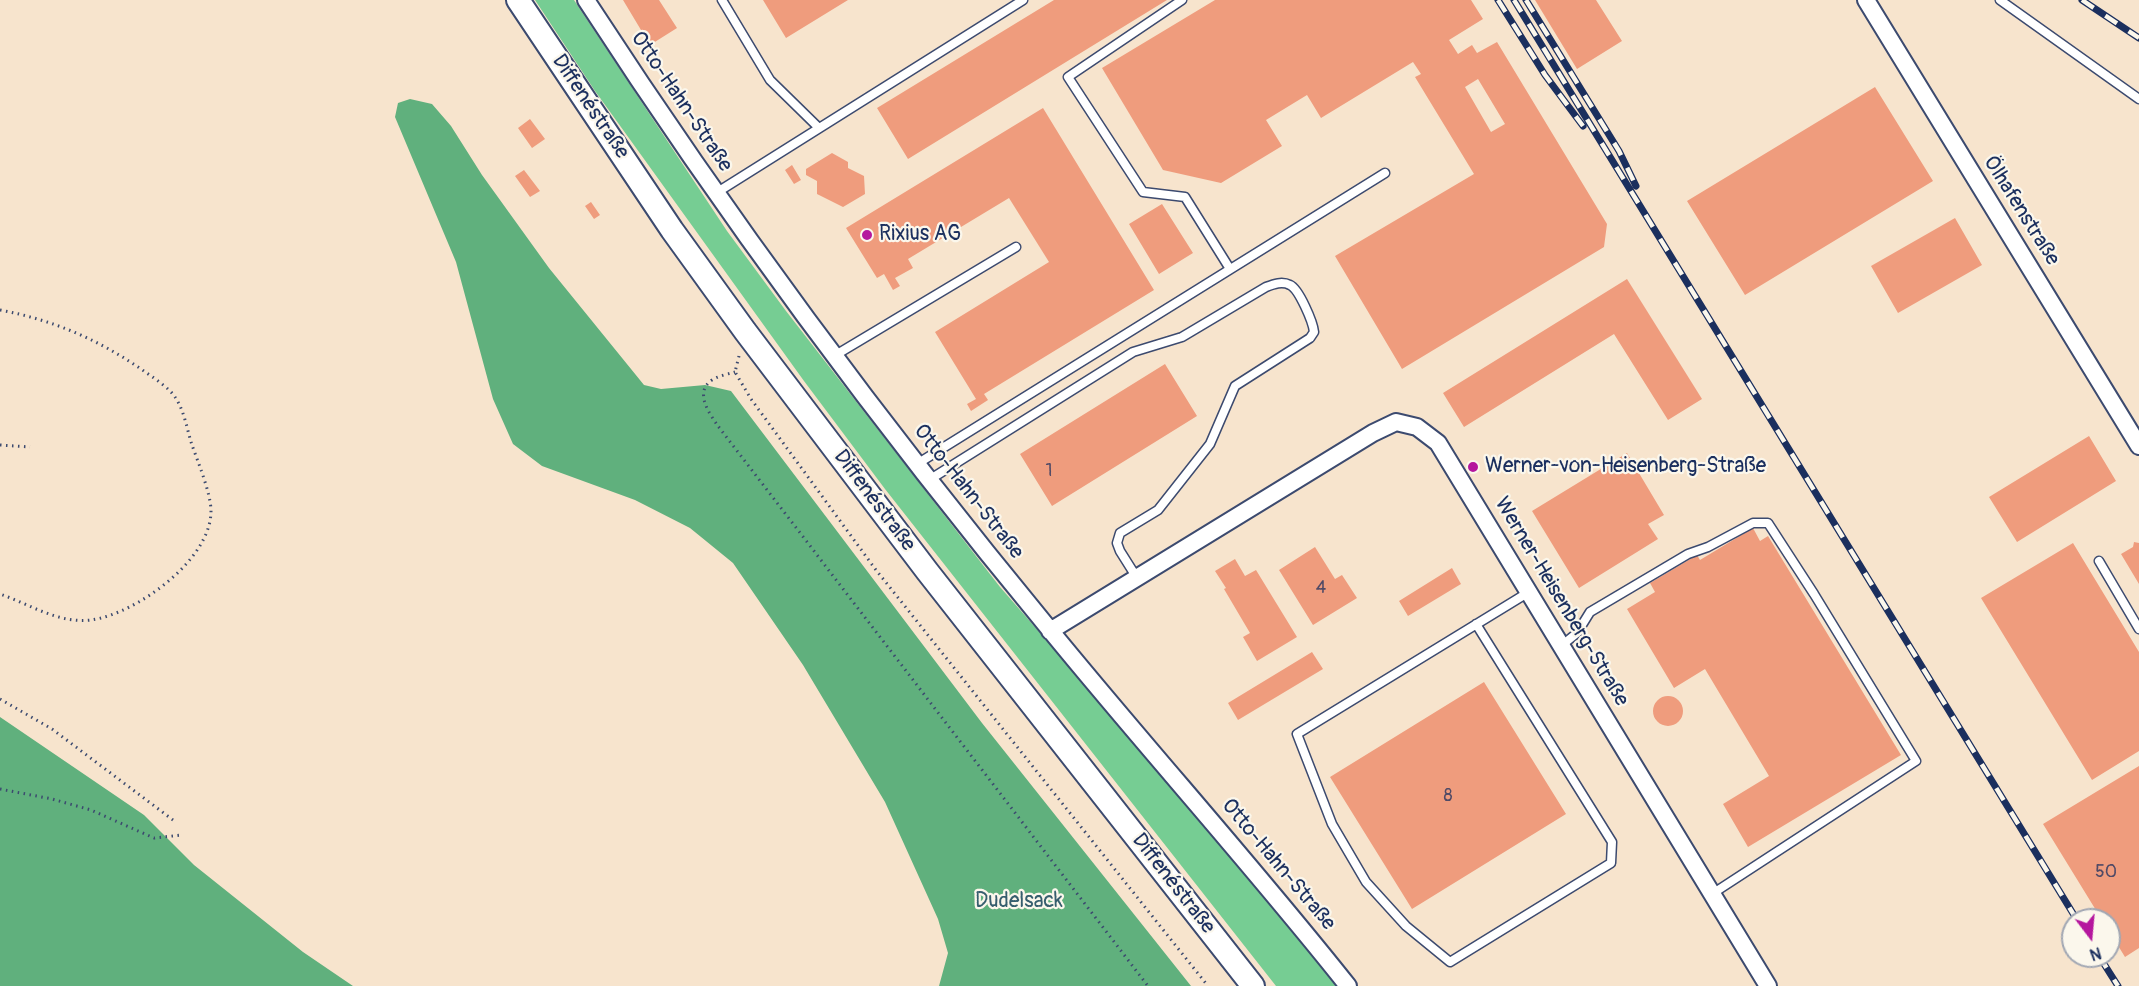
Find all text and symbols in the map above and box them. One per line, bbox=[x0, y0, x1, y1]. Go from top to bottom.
street label: Otto-Hahn-Straße bbox=[625, 27, 737, 177]
street label: Diffenéstraße bbox=[546, 50, 634, 164]
street label: Ölhafenstraße bbox=[1977, 152, 2065, 270]
place label: Rixius AG bbox=[879, 222, 961, 248]
marker: Rixius AG bbox=[860, 228, 874, 242]
street label: Otto-Hahn-Straße bbox=[908, 420, 1028, 564]
street label: Diffenéstraße bbox=[828, 445, 920, 557]
place label: Werner-von-Heisenberg-Straße bbox=[1485, 454, 1766, 480]
house number: 1 bbox=[1045, 460, 1053, 482]
marker: Werner-von-Heisenberg-Straße bbox=[1466, 460, 1480, 474]
street label: Werner-Heisenberg-Straße bbox=[1488, 493, 1634, 711]
house number: 4 bbox=[1316, 577, 1326, 599]
house number: 8 bbox=[1443, 785, 1453, 807]
street label: Otto-Hahn-Straße bbox=[1216, 794, 1340, 936]
street label: Diffenéstraße bbox=[1126, 829, 1220, 939]
house number: 50 bbox=[2095, 861, 2117, 883]
park label: Dudelsack bbox=[975, 889, 1063, 915]
north arrow bbox=[2061, 908, 2121, 968]
text: N bbox=[2087, 942, 2103, 964]

